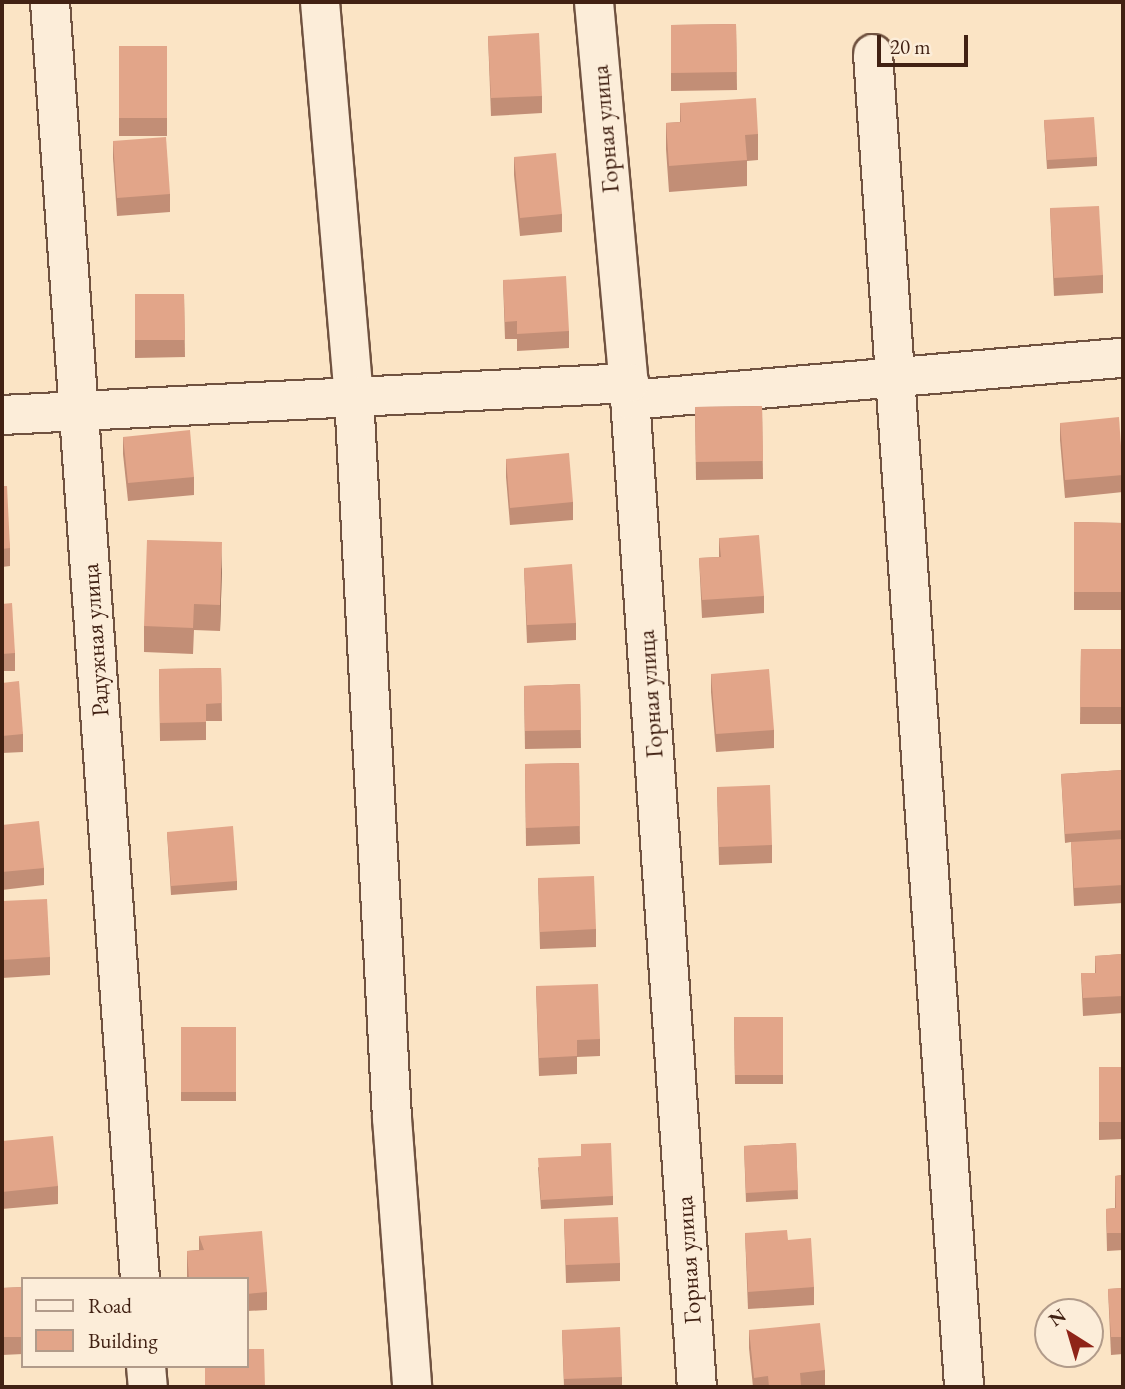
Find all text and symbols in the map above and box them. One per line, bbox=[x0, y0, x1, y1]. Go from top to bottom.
scale bar bbox=[880, 21, 971, 65]
text: 20 m bbox=[890, 33, 931, 60]
street label: Горная улица bbox=[585, 64, 625, 194]
street label: Радужная улица bbox=[75, 562, 115, 718]
street label: Горная улица bbox=[631, 629, 669, 759]
street label: Горная улица bbox=[669, 1195, 707, 1325]
legend bbox=[21, 1277, 248, 1368]
text: Road bbox=[88, 1292, 132, 1319]
north arrow bbox=[1034, 1298, 1104, 1368]
text: N bbox=[1044, 1303, 1071, 1332]
text: Building bbox=[88, 1327, 158, 1354]

